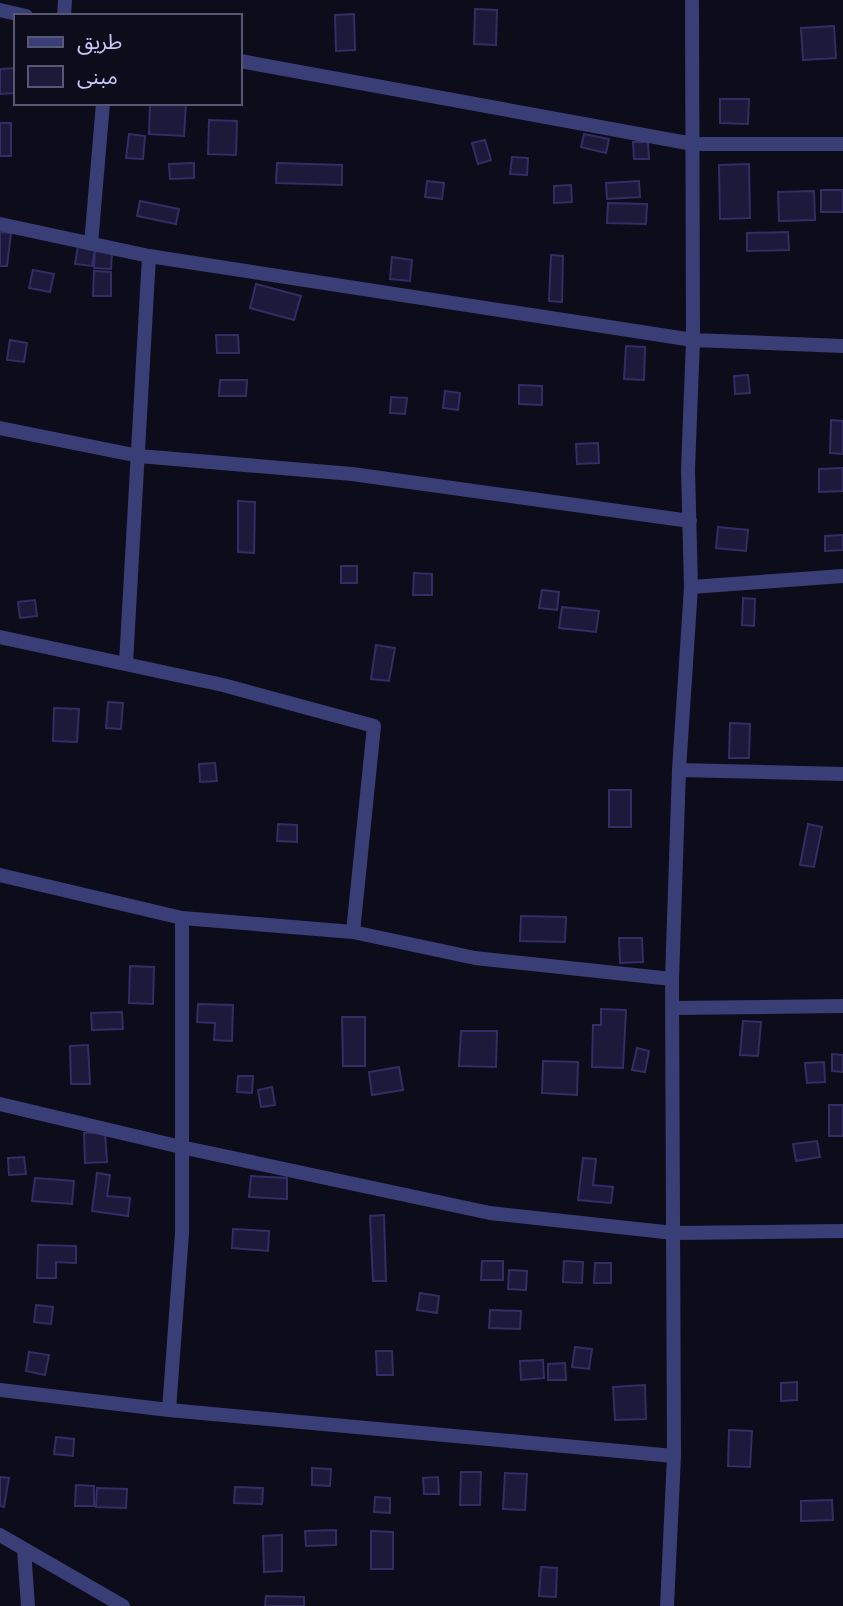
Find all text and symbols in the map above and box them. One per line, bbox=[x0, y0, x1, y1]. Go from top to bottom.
legend bbox=[14, 14, 242, 105]
text: طريق bbox=[77, 30, 122, 55]
text: مبنى bbox=[77, 65, 118, 90]

